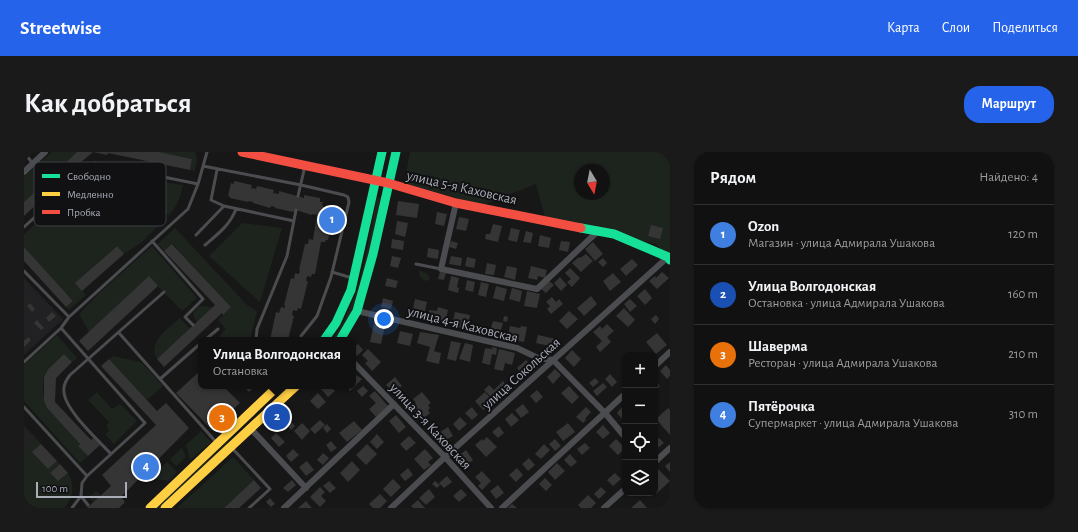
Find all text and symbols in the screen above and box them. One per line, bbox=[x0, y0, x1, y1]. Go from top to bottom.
text: Streetwise bbox=[20, 19, 101, 38]
text: Карта bbox=[887, 21, 920, 35]
text: Слои bbox=[942, 21, 970, 35]
text: Поделиться bbox=[992, 21, 1058, 35]
button: Маршрут bbox=[964, 86, 1054, 123]
text: Как добраться bbox=[24, 90, 192, 118]
legend bbox=[34, 162, 166, 226]
north arrow bbox=[574, 164, 610, 200]
street label: улица 5-я Каховская bbox=[404, 168, 518, 207]
text: Рядом bbox=[710, 169, 756, 186]
text: Свободно bbox=[67, 171, 111, 182]
text: Найдено: 4 bbox=[979, 171, 1038, 184]
text: Медленно bbox=[67, 189, 114, 200]
pin: 1 bbox=[319, 205, 345, 235]
text: Пробка bbox=[67, 207, 100, 218]
text: Ozon bbox=[748, 219, 779, 234]
text: 1 bbox=[721, 228, 725, 241]
text: 120 m bbox=[1008, 228, 1038, 241]
text: Магазин · улица Адмирала Ушакова bbox=[748, 237, 935, 250]
text: Улица Волгодонская bbox=[748, 279, 876, 294]
text: 2 bbox=[720, 288, 726, 301]
text: 160 m bbox=[1008, 288, 1038, 301]
text: Остановка · улица Адмирала Ушакова bbox=[748, 297, 945, 310]
street label: улица 4-я Каховская bbox=[405, 304, 519, 345]
your location bbox=[374, 309, 394, 329]
street label: улица Сокольская bbox=[479, 335, 563, 413]
popup bbox=[198, 337, 356, 389]
text: Шаверма bbox=[748, 339, 808, 354]
text: Улица Волгодонская bbox=[213, 347, 341, 362]
text: 3 bbox=[720, 348, 726, 361]
text: 210 m bbox=[1008, 348, 1038, 361]
map controls bbox=[622, 352, 658, 496]
button: + bbox=[622, 352, 658, 388]
text: Ресторан · улица Адмирала Ушакова bbox=[748, 357, 937, 370]
text: Остановка bbox=[213, 365, 268, 378]
street label: улица 3-я Каховская bbox=[386, 380, 474, 473]
button: − bbox=[622, 388, 658, 424]
text: Пятёрочка bbox=[748, 399, 815, 414]
pin: 2 bbox=[264, 402, 290, 432]
pin: 3 bbox=[209, 403, 235, 433]
text: 4 bbox=[720, 408, 726, 421]
text: 310 m bbox=[1009, 408, 1038, 421]
text: Супермаркет · улица Адмирала Ушакова bbox=[748, 417, 958, 430]
button: locate bbox=[622, 424, 658, 460]
pin: 4 bbox=[133, 452, 159, 482]
button: layers bbox=[622, 460, 658, 496]
scale bar bbox=[36, 480, 127, 499]
text: 100 m bbox=[42, 483, 68, 494]

